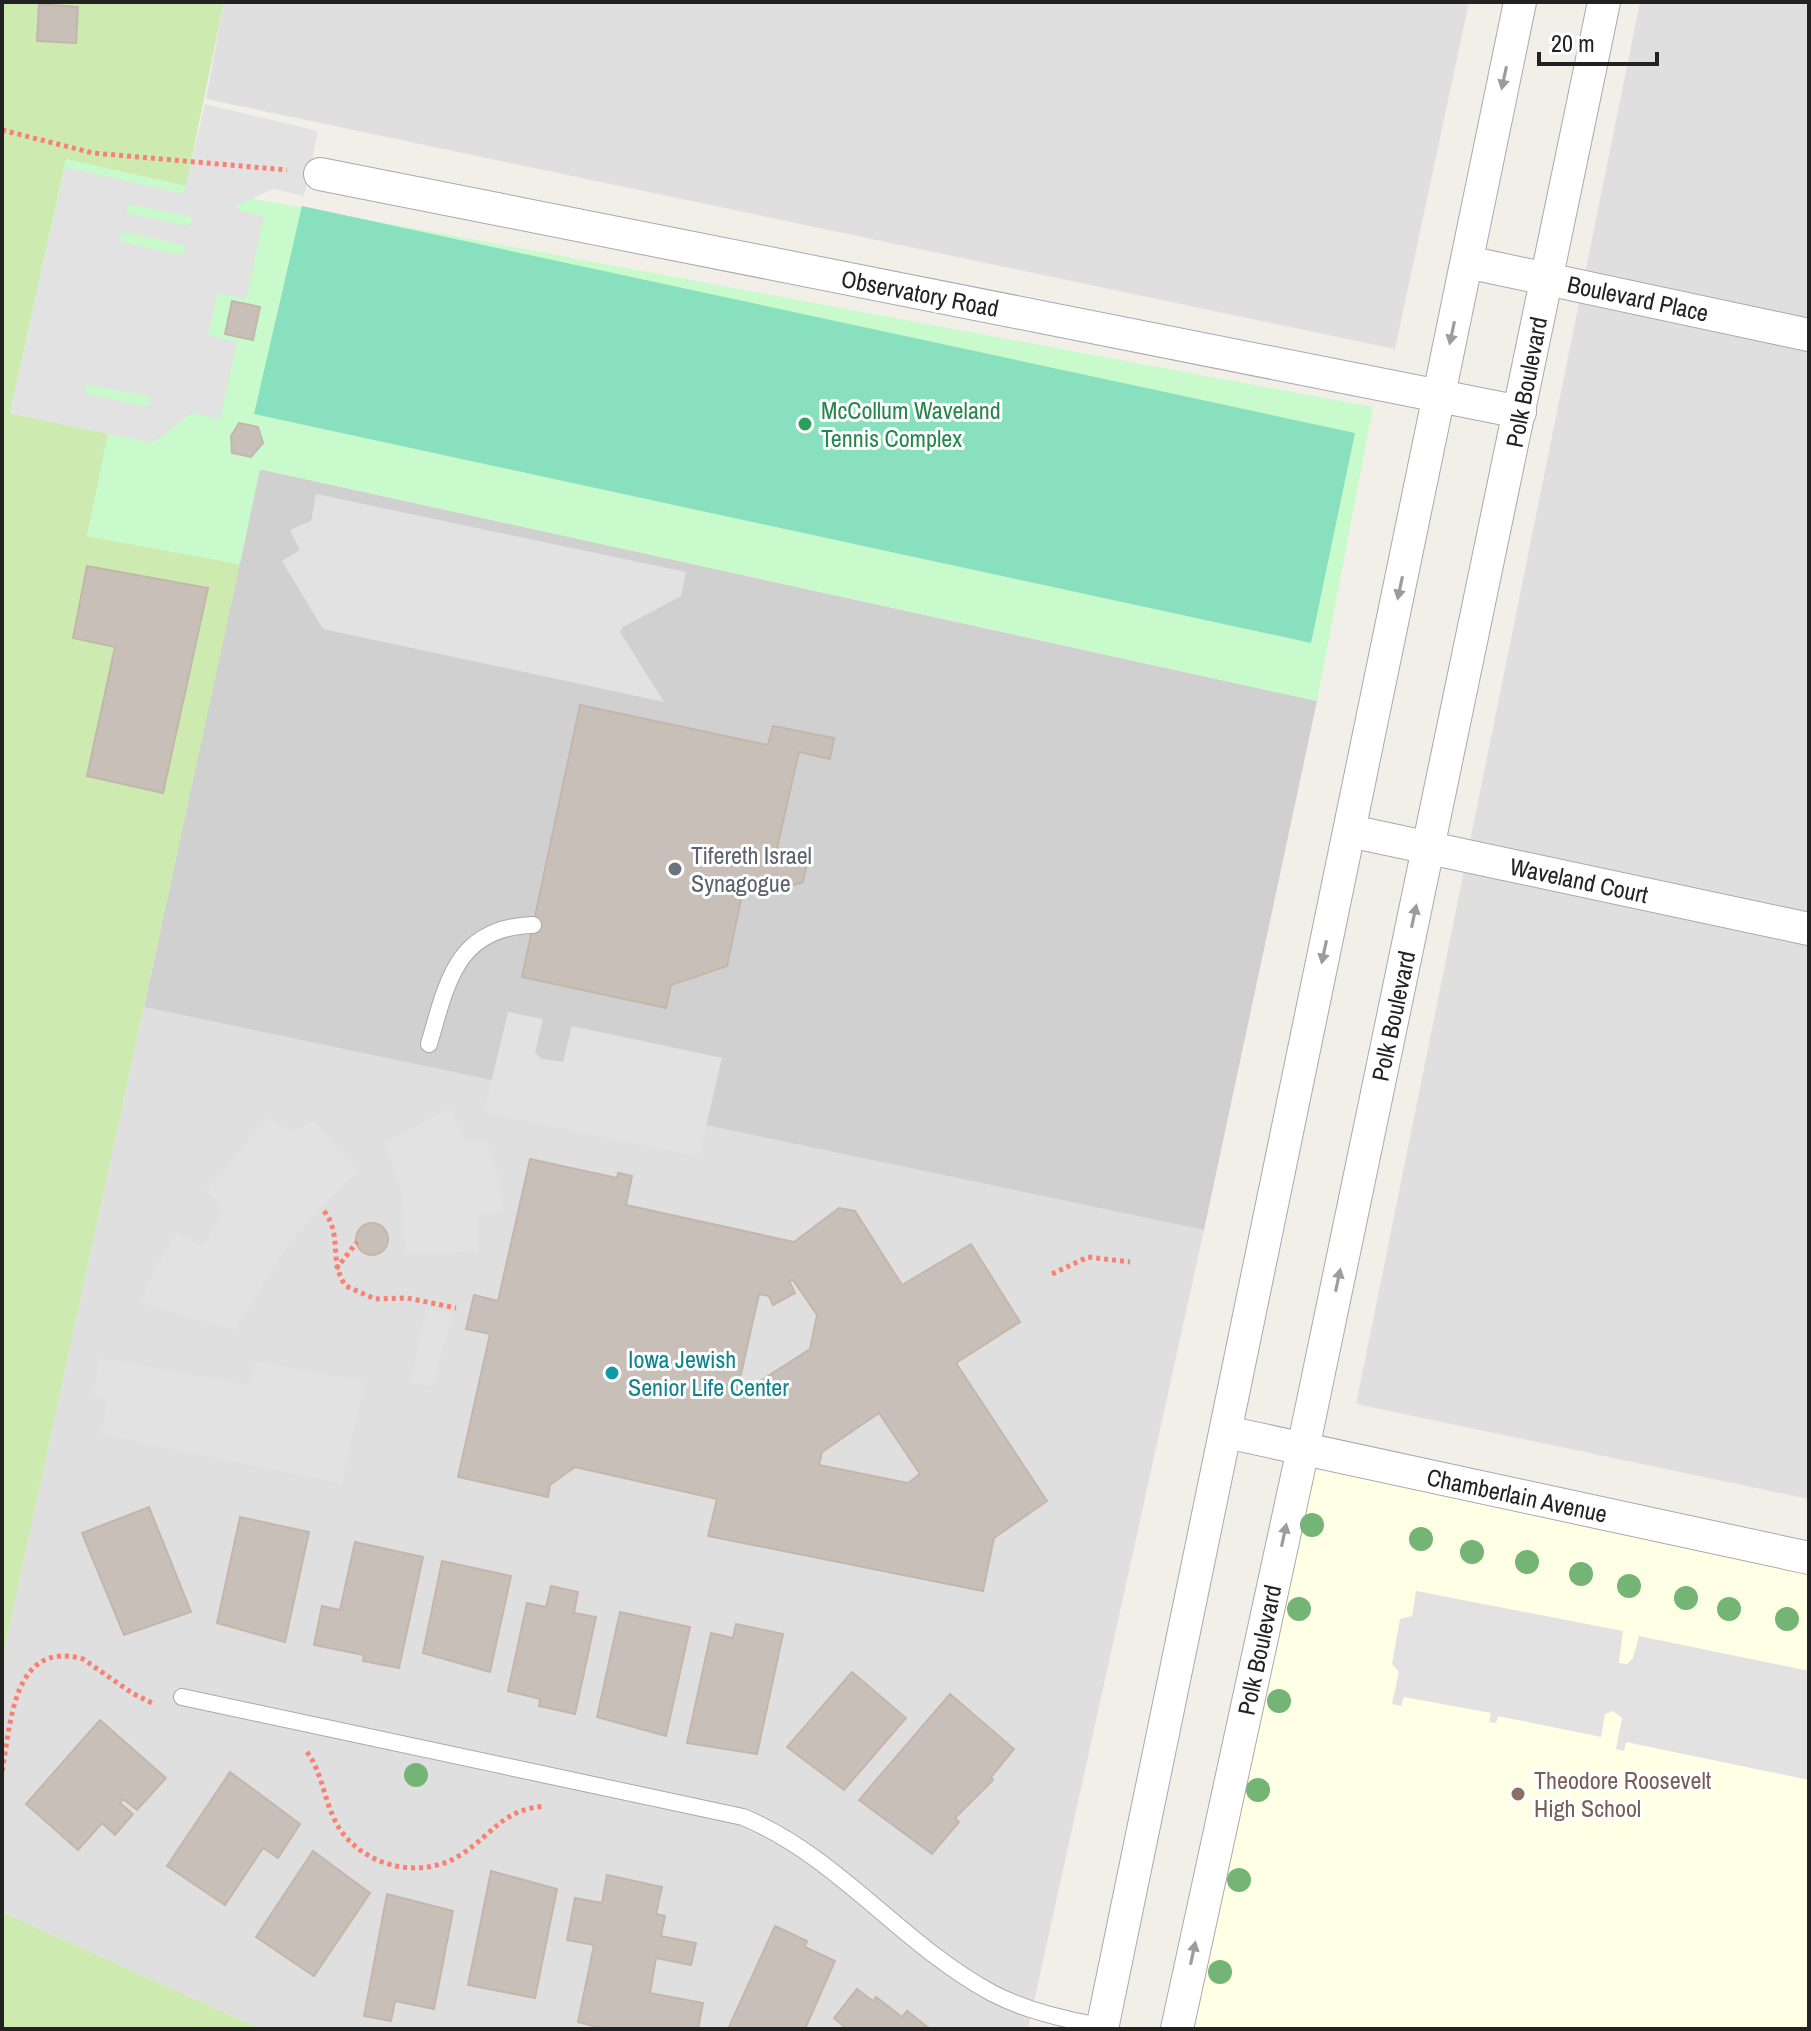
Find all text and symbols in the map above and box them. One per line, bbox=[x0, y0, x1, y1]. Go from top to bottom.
scale bar bbox=[1539, 16, 1657, 66]
text: 20 m bbox=[1551, 27, 1595, 59]
one-way arrow bbox=[1497, 66, 1510, 91]
street label: Observatory Road bbox=[839, 262, 1001, 324]
street label: Boulevard Place bbox=[1565, 267, 1711, 329]
street label: Polk Boulevard bbox=[1498, 314, 1554, 450]
one-way arrow bbox=[1445, 321, 1458, 346]
place label: McCollum Waveland Tennis Complex bbox=[821, 394, 1001, 454]
marker: McCollum Waveland Tennis Complex bbox=[796, 415, 814, 433]
one-way arrow bbox=[1393, 576, 1406, 601]
place label: Tifereth Israel Synagogue bbox=[691, 839, 812, 899]
street label: Waveland Court bbox=[1507, 850, 1651, 910]
marker: Tifereth Israel Synagogue bbox=[666, 860, 684, 878]
one-way arrow bbox=[1408, 903, 1421, 928]
one-way arrow bbox=[1318, 940, 1330, 965]
street label: Polk Boulevard bbox=[1364, 948, 1422, 1084]
one-way arrow bbox=[1332, 1267, 1345, 1292]
place label: Iowa Jewish Senior Life Center bbox=[628, 1343, 789, 1403]
marker: Iowa Jewish Senior Life Center bbox=[603, 1364, 621, 1382]
street label: Chamberlain Avenue bbox=[1424, 1460, 1610, 1530]
one-way arrow bbox=[1278, 1522, 1291, 1547]
street label: Polk Boulevard bbox=[1230, 1582, 1288, 1718]
place label: Theodore Roosevelt High School bbox=[1534, 1764, 1712, 1824]
marker: Theodore Roosevelt High School bbox=[1509, 1785, 1527, 1803]
one-way arrow bbox=[1187, 1940, 1200, 1965]

